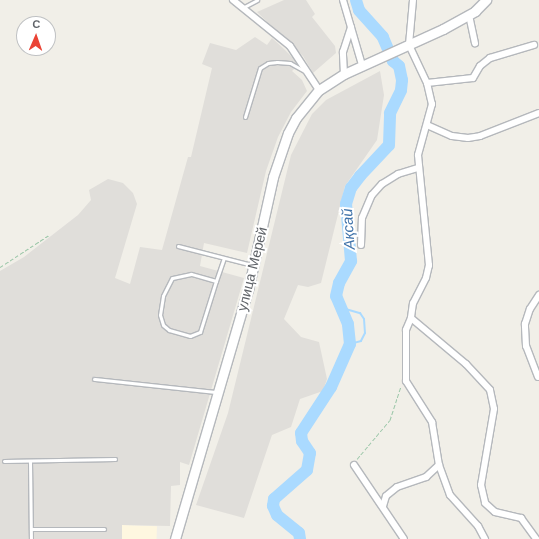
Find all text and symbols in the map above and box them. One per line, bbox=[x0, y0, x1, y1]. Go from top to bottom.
north arrow bbox=[16, 16, 56, 56]
text: С bbox=[32, 18, 41, 31]
water label: Ақсай bbox=[339, 208, 359, 250]
street label: улица Мерей bbox=[233, 225, 271, 313]

